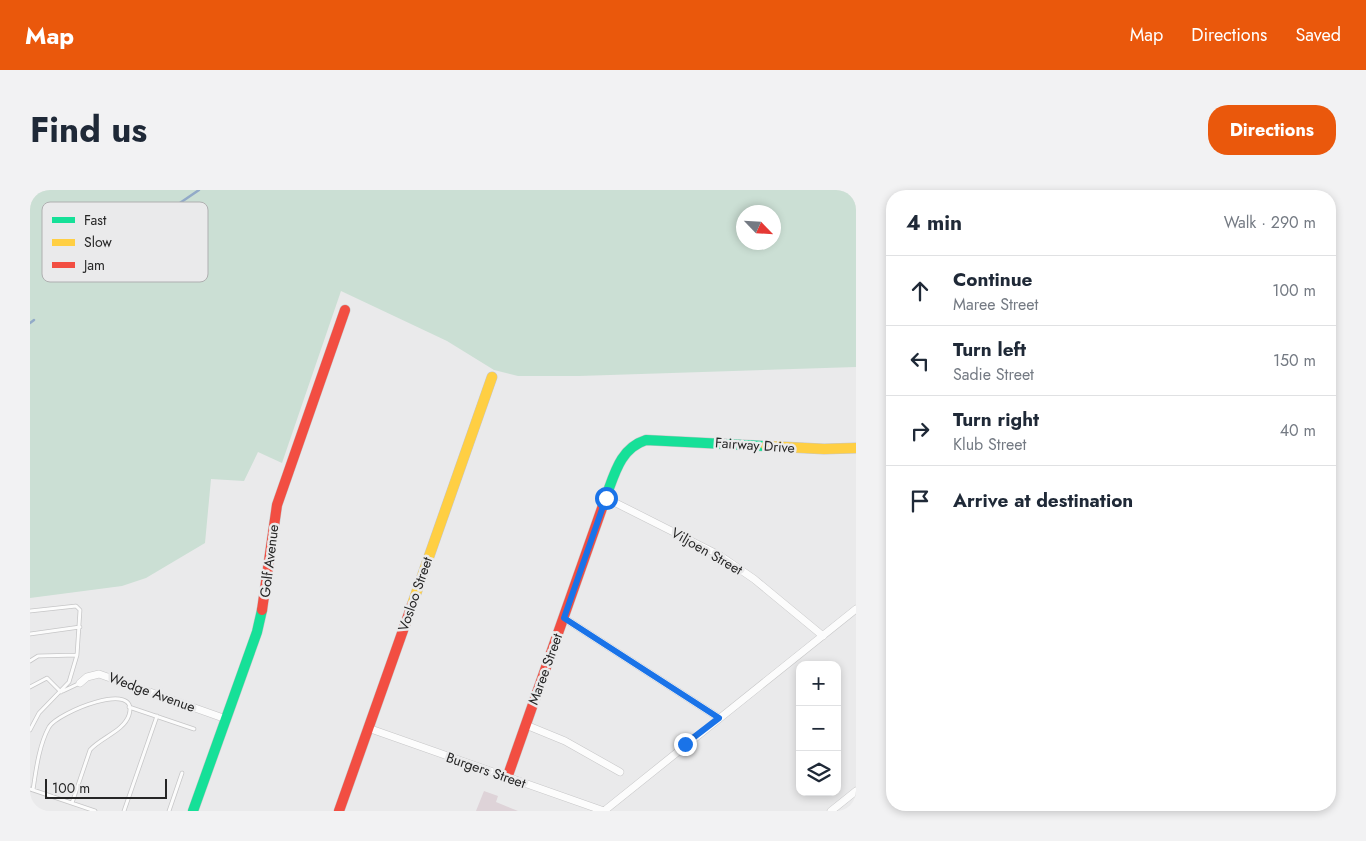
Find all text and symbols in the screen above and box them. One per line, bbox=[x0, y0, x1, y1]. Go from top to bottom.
text: Map bbox=[25, 18, 74, 53]
text: Map bbox=[1130, 22, 1163, 48]
text: Directions bbox=[1191, 22, 1267, 48]
text: Saved bbox=[1295, 22, 1341, 48]
text: Find us bbox=[30, 105, 147, 155]
button: Directions bbox=[1208, 105, 1336, 155]
legend bbox=[42, 202, 208, 282]
north arrow bbox=[736, 205, 781, 250]
text: 4 min bbox=[906, 208, 962, 238]
text: Fast bbox=[84, 210, 107, 230]
text: Walk · 290 m bbox=[1224, 211, 1316, 234]
text: Slow bbox=[84, 232, 112, 252]
text: Jam bbox=[82, 255, 105, 275]
text: Continue bbox=[953, 266, 1032, 293]
icon: ahead bbox=[906, 277, 934, 305]
text: 100 m bbox=[1272, 279, 1316, 302]
text: Maree Street bbox=[953, 293, 1038, 316]
text: Turn left bbox=[953, 336, 1026, 363]
icon: left bbox=[906, 347, 934, 375]
text: 150 m bbox=[1273, 349, 1316, 372]
text: Sadie Street bbox=[953, 363, 1034, 386]
text: Turn right bbox=[953, 406, 1039, 433]
icon: right bbox=[906, 417, 934, 445]
text: 40 m bbox=[1280, 419, 1316, 442]
street label: Fairway Drive bbox=[714, 432, 796, 458]
text: Klub Street bbox=[953, 433, 1026, 456]
route start bbox=[595, 487, 618, 510]
icon: arrive bbox=[906, 487, 934, 515]
text: Arrive at destination bbox=[953, 487, 1133, 514]
street label: Viljoen Street bbox=[668, 522, 747, 580]
street label: Golf Avenue bbox=[255, 523, 283, 599]
street label: Vosloo Street bbox=[393, 553, 437, 634]
street label: Maree Street bbox=[523, 630, 567, 708]
map controls bbox=[796, 661, 841, 796]
button: + bbox=[796, 661, 841, 706]
street label: Wedge Avenue bbox=[106, 667, 198, 717]
button: − bbox=[796, 706, 841, 751]
route end bbox=[674, 733, 697, 756]
street label: Burgers Street bbox=[444, 747, 529, 793]
button: layers bbox=[796, 751, 841, 796]
scale bar bbox=[45, 776, 168, 799]
text: 100 m bbox=[52, 778, 90, 798]

